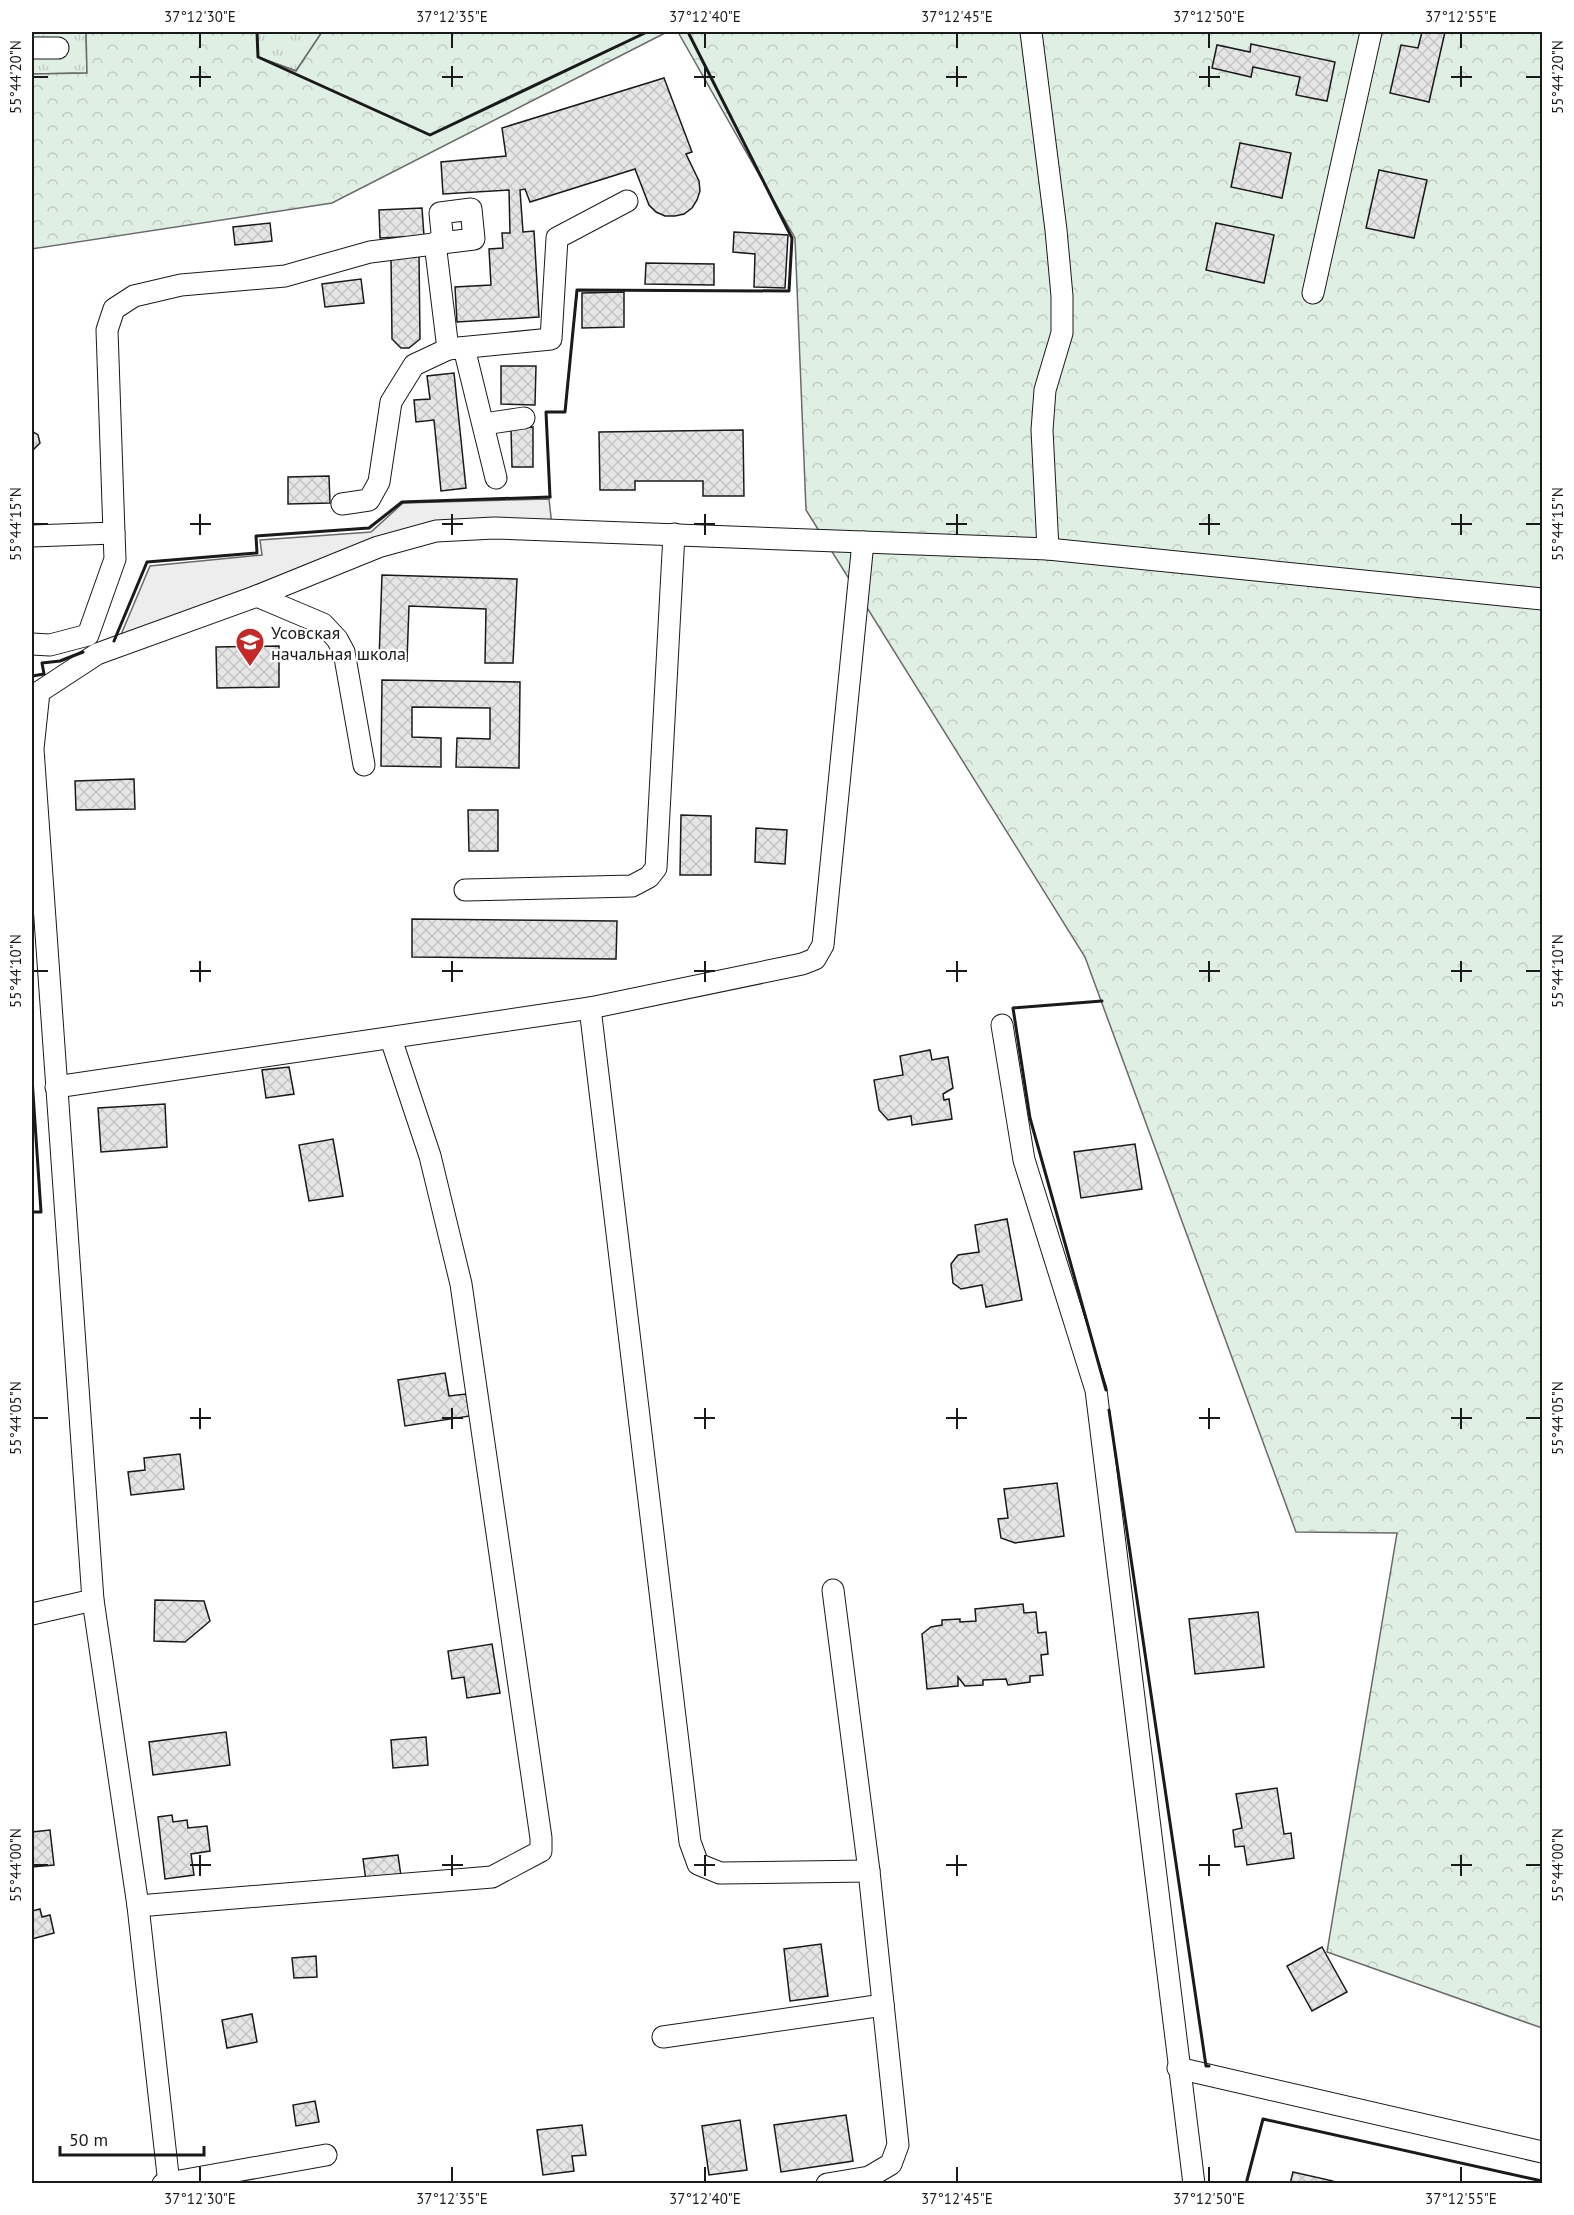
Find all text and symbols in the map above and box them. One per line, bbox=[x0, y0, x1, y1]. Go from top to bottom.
text: 37°12'30"E bbox=[164, 7, 236, 26]
text: 37°12'35"E bbox=[416, 7, 488, 26]
text: 37°12'40"E bbox=[669, 7, 741, 26]
text: 37°12'45"E bbox=[921, 7, 993, 26]
text: 37°12'50"E bbox=[1173, 7, 1245, 26]
text: 37°12'55"E bbox=[1425, 7, 1497, 26]
text: 55°44'20"N bbox=[6, 40, 25, 114]
text: 55°44'20"N bbox=[1548, 40, 1567, 114]
text: 55°44'15"N bbox=[6, 487, 25, 561]
text: 55°44'15"N bbox=[1548, 487, 1567, 561]
place label: Усовская начальная школа bbox=[271, 621, 406, 665]
school or university icon: Усовская начальная школа bbox=[234, 626, 266, 668]
text: 55°44'10"N bbox=[6, 934, 25, 1008]
text: 55°44'10"N bbox=[1548, 934, 1567, 1008]
text: 55°44'05"N bbox=[6, 1381, 25, 1455]
text: 55°44'05"N bbox=[1548, 1381, 1567, 1455]
text: 55°44'00"N bbox=[6, 1828, 25, 1902]
text: 55°44'00"N bbox=[1548, 1828, 1567, 1902]
scale bar bbox=[60, 2119, 204, 2157]
text: 50 m bbox=[69, 2128, 108, 2151]
text: 37°12'30"E bbox=[164, 2189, 236, 2208]
text: 37°12'35"E bbox=[416, 2189, 488, 2208]
text: 37°12'40"E bbox=[669, 2189, 741, 2208]
text: 37°12'45"E bbox=[921, 2189, 993, 2208]
text: 37°12'50"E bbox=[1173, 2189, 1245, 2208]
text: 37°12'55"E bbox=[1425, 2189, 1497, 2208]

